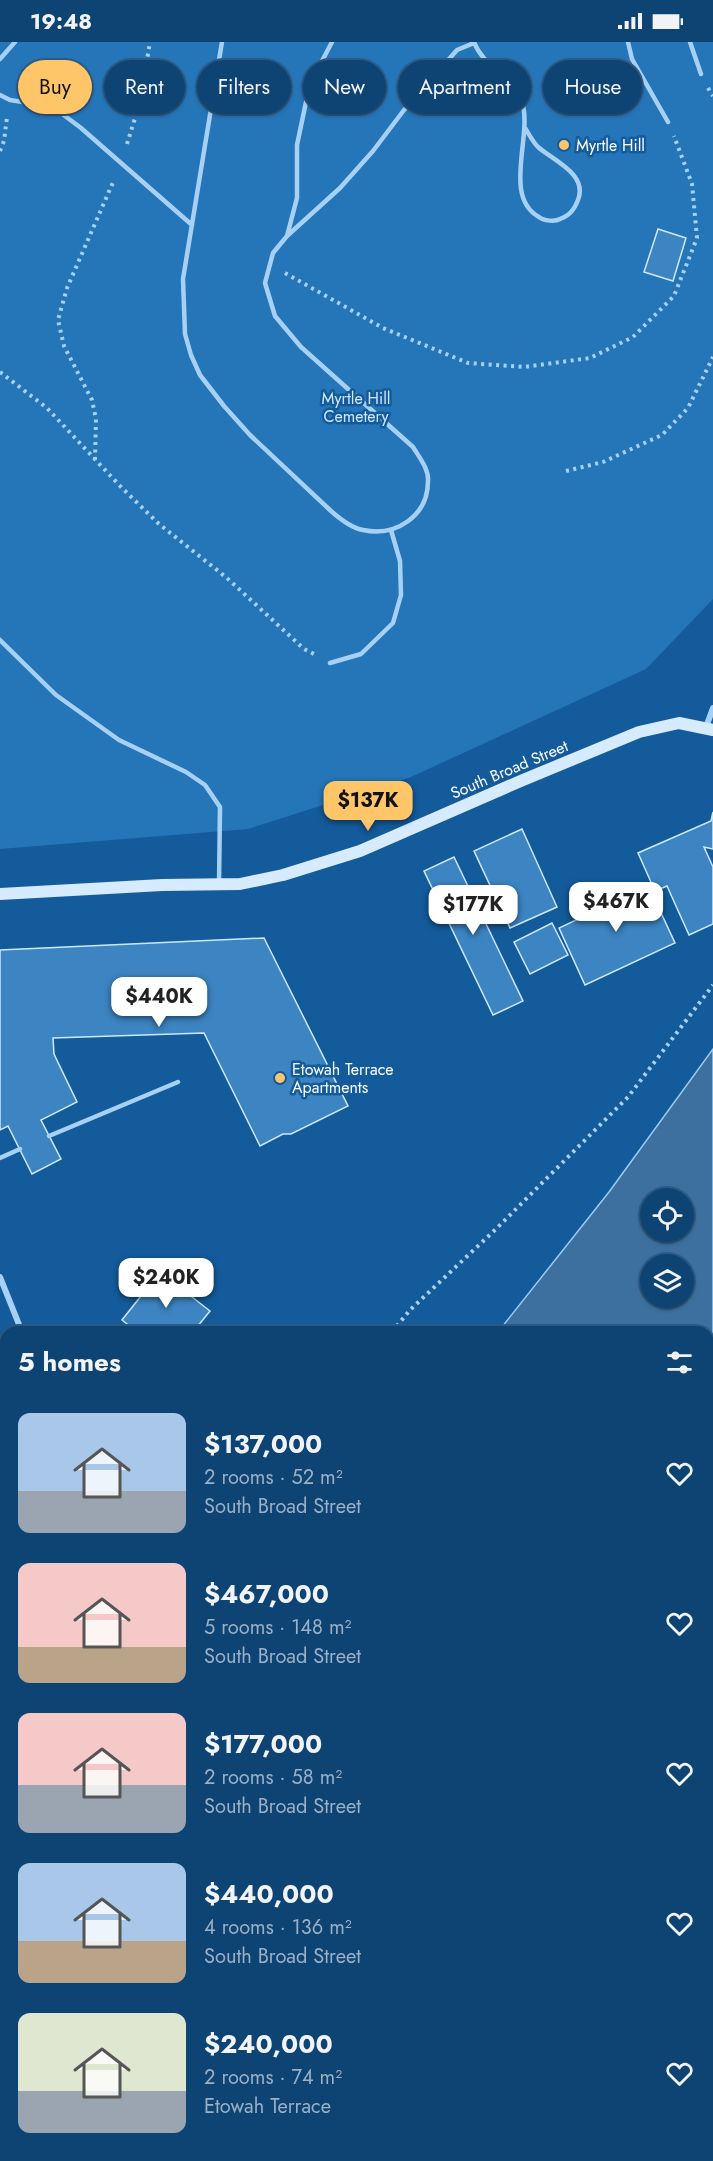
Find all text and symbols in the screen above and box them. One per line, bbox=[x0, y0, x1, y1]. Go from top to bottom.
text: 19:48 bbox=[30, 5, 92, 37]
chip: Buy bbox=[18, 60, 92, 114]
chip: Rent bbox=[104, 60, 185, 114]
chip: Filters bbox=[197, 60, 291, 114]
chip: New bbox=[303, 60, 386, 114]
chip: Apartment bbox=[398, 60, 531, 114]
chip: House bbox=[543, 60, 642, 114]
place label: Myrtle Hill bbox=[576, 134, 645, 157]
marker: Myrtle Hill bbox=[557, 138, 571, 152]
park label: Myrtle Hill Cemetery bbox=[321, 387, 391, 428]
street label: South Broad Street bbox=[447, 734, 572, 805]
pin: $137K bbox=[326, 781, 410, 832]
text: $137K bbox=[338, 786, 398, 815]
pin: $467K bbox=[574, 882, 658, 933]
pin: $177K bbox=[431, 885, 515, 936]
text: $467K bbox=[583, 887, 649, 916]
text: $177K bbox=[443, 890, 503, 919]
pin: $440K bbox=[117, 977, 201, 1028]
text: $440K bbox=[125, 982, 193, 1011]
place label: Etowah Terrace Apartments bbox=[292, 1058, 394, 1099]
marker: Etowah Terrace Apartments bbox=[273, 1071, 287, 1085]
map controls bbox=[640, 1188, 694, 1308]
button: locate bbox=[640, 1188, 694, 1242]
button: layers bbox=[640, 1254, 694, 1308]
pin: $240K bbox=[124, 1258, 208, 1309]
text: $240K bbox=[133, 1263, 199, 1292]
text: 5 homes bbox=[18, 1343, 121, 1381]
icon: filters bbox=[663, 1346, 696, 1379]
text: $137,000 bbox=[204, 1425, 322, 1463]
icon: home bbox=[66, 1437, 138, 1509]
icon: heart bbox=[663, 1457, 696, 1490]
text: 2 rooms · 52 m² bbox=[204, 1463, 343, 1492]
text: South Broad Street bbox=[204, 1492, 361, 1521]
text: $467,000 bbox=[204, 1575, 329, 1613]
icon: home bbox=[66, 1587, 138, 1659]
icon: heart bbox=[663, 1607, 696, 1640]
text: 5 rooms · 148 m² bbox=[204, 1613, 351, 1642]
text: South Broad Street bbox=[204, 1642, 361, 1671]
text: $177,000 bbox=[204, 1725, 322, 1763]
icon: home bbox=[66, 1737, 138, 1809]
icon: heart bbox=[663, 1757, 696, 1790]
text: 2 rooms · 58 m² bbox=[204, 1763, 342, 1792]
text: South Broad Street bbox=[204, 1792, 361, 1821]
text: $440,000 bbox=[204, 1875, 334, 1913]
icon: home bbox=[66, 1887, 138, 1959]
icon: heart bbox=[663, 1907, 696, 1940]
text: 4 rooms · 136 m² bbox=[204, 1913, 352, 1942]
text: South Broad Street bbox=[204, 1942, 361, 1971]
text: $240,000 bbox=[204, 2025, 333, 2063]
icon: home bbox=[66, 2037, 138, 2109]
icon: heart bbox=[663, 2057, 696, 2090]
text: 2 rooms · 74 m² bbox=[204, 2063, 342, 2092]
text: Etowah Terrace bbox=[204, 2092, 331, 2121]

